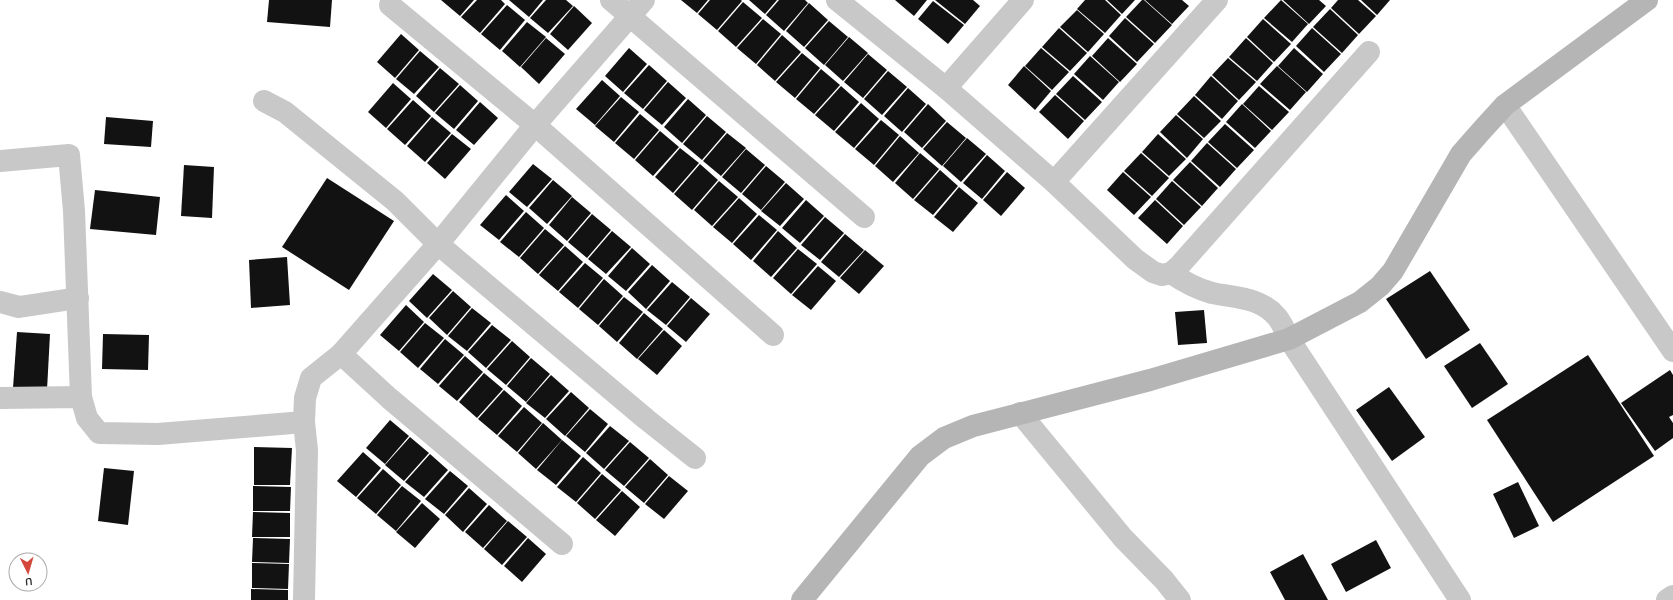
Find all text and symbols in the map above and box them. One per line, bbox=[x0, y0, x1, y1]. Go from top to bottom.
north arrow bbox=[8, 552, 48, 592]
text: U bbox=[24, 575, 33, 588]

